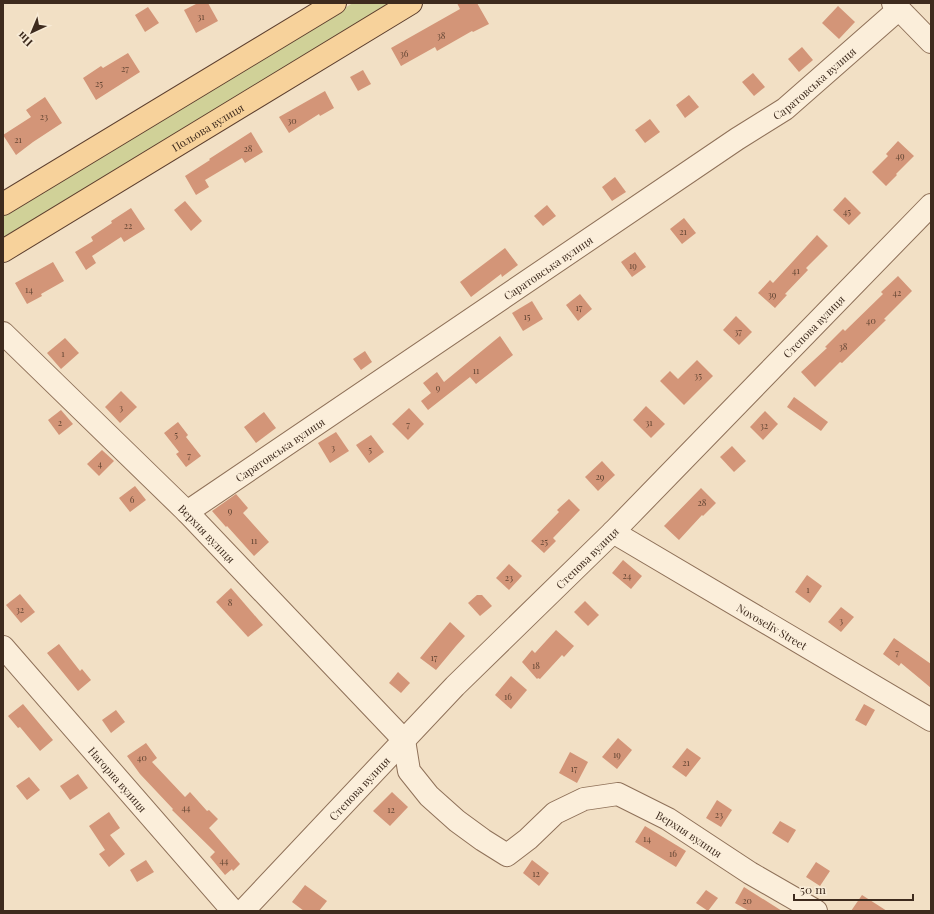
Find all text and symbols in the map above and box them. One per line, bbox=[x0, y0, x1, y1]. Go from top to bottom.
house number: 31 bbox=[197, 10, 205, 22]
north arrow bbox=[12, 12, 52, 52]
text: Пн bbox=[14, 29, 36, 50]
house number: 38 bbox=[437, 29, 446, 41]
street label: Саратовська вулиця bbox=[770, 43, 859, 123]
house number: 36 bbox=[400, 47, 409, 59]
house number: 27 bbox=[121, 62, 129, 74]
house number: 25 bbox=[95, 77, 103, 89]
street label: Польова вулиця bbox=[168, 99, 246, 154]
house number: 23 bbox=[40, 110, 48, 122]
house number: 30 bbox=[287, 114, 297, 126]
house number: 21 bbox=[14, 133, 22, 145]
house number: 28 bbox=[244, 142, 253, 154]
house number: 49 bbox=[895, 149, 905, 161]
house number: 45 bbox=[843, 205, 851, 217]
house number: 22 bbox=[124, 219, 132, 231]
house number: 21 bbox=[679, 225, 687, 237]
street label: Саратовська вулиця bbox=[500, 232, 595, 303]
house number: 19 bbox=[629, 259, 637, 271]
house number: 41 bbox=[792, 264, 801, 276]
house number: 14 bbox=[25, 283, 33, 295]
house number: 42 bbox=[893, 286, 901, 298]
house number: 39 bbox=[768, 288, 777, 300]
street label: Степова вулиця bbox=[779, 291, 847, 361]
house number: 17 bbox=[576, 301, 583, 313]
house number: 15 bbox=[524, 310, 531, 322]
house number: 40 bbox=[866, 314, 876, 326]
house number: 37 bbox=[734, 325, 742, 337]
house number: 38 bbox=[839, 340, 848, 352]
house number: 1 bbox=[61, 347, 65, 359]
house number: 11 bbox=[473, 364, 480, 376]
house number: 35 bbox=[694, 369, 702, 381]
house number: 9 bbox=[436, 381, 441, 393]
house number: 3 bbox=[119, 401, 123, 413]
street label: Саратовська вулиця bbox=[232, 413, 327, 485]
house number: 2 bbox=[58, 416, 62, 428]
house number: 31 bbox=[645, 416, 653, 428]
house number: 7 bbox=[406, 418, 410, 430]
house number: 32 bbox=[760, 419, 768, 431]
house number: 5 bbox=[174, 428, 178, 440]
house number: 3 bbox=[331, 441, 335, 453]
house number: 5 bbox=[368, 443, 372, 455]
house number: 7 bbox=[187, 449, 191, 461]
house number: 4 bbox=[98, 457, 103, 469]
house number: 29 bbox=[596, 470, 605, 482]
house number: 6 bbox=[130, 493, 135, 505]
house number: 28 bbox=[698, 496, 707, 508]
street label: Верхня вулиця bbox=[176, 501, 239, 566]
house number: 9 bbox=[228, 504, 233, 516]
street label: Степова вулиця bbox=[552, 524, 621, 592]
house number: 11 bbox=[251, 534, 258, 546]
house number: 25 bbox=[540, 535, 548, 547]
house number: 24 bbox=[623, 569, 632, 581]
house number: 23 bbox=[505, 571, 513, 583]
house number: 1 bbox=[806, 583, 810, 595]
house number: 8 bbox=[228, 596, 233, 608]
street label: Novoseliv Street bbox=[734, 600, 810, 653]
house number: 32 bbox=[16, 603, 24, 615]
house number: 3 bbox=[839, 614, 843, 626]
house number: 7 bbox=[895, 646, 899, 658]
house number: 17 bbox=[431, 651, 438, 663]
house number: 18 bbox=[532, 659, 540, 671]
house number: 16 bbox=[504, 690, 512, 702]
street label: Нагорна вулиця bbox=[85, 743, 151, 815]
house number: 19 bbox=[613, 748, 621, 760]
house number: 40 bbox=[137, 751, 147, 763]
street label: Степова вулиця bbox=[325, 753, 393, 823]
house number: 21 bbox=[682, 756, 690, 768]
house number: 17 bbox=[571, 762, 578, 774]
house number: 44 bbox=[182, 801, 191, 813]
house number: 12 bbox=[387, 803, 395, 815]
street label: Верхня вулиця bbox=[654, 807, 725, 860]
house number: 23 bbox=[715, 808, 723, 820]
house number: 14 bbox=[643, 832, 651, 844]
house number: 16 bbox=[669, 847, 677, 859]
house number: 44 bbox=[220, 854, 229, 866]
house number: 12 bbox=[532, 867, 540, 879]
scale bar bbox=[794, 876, 913, 902]
text: 50 m bbox=[800, 881, 826, 897]
house number: 20 bbox=[742, 894, 752, 906]

